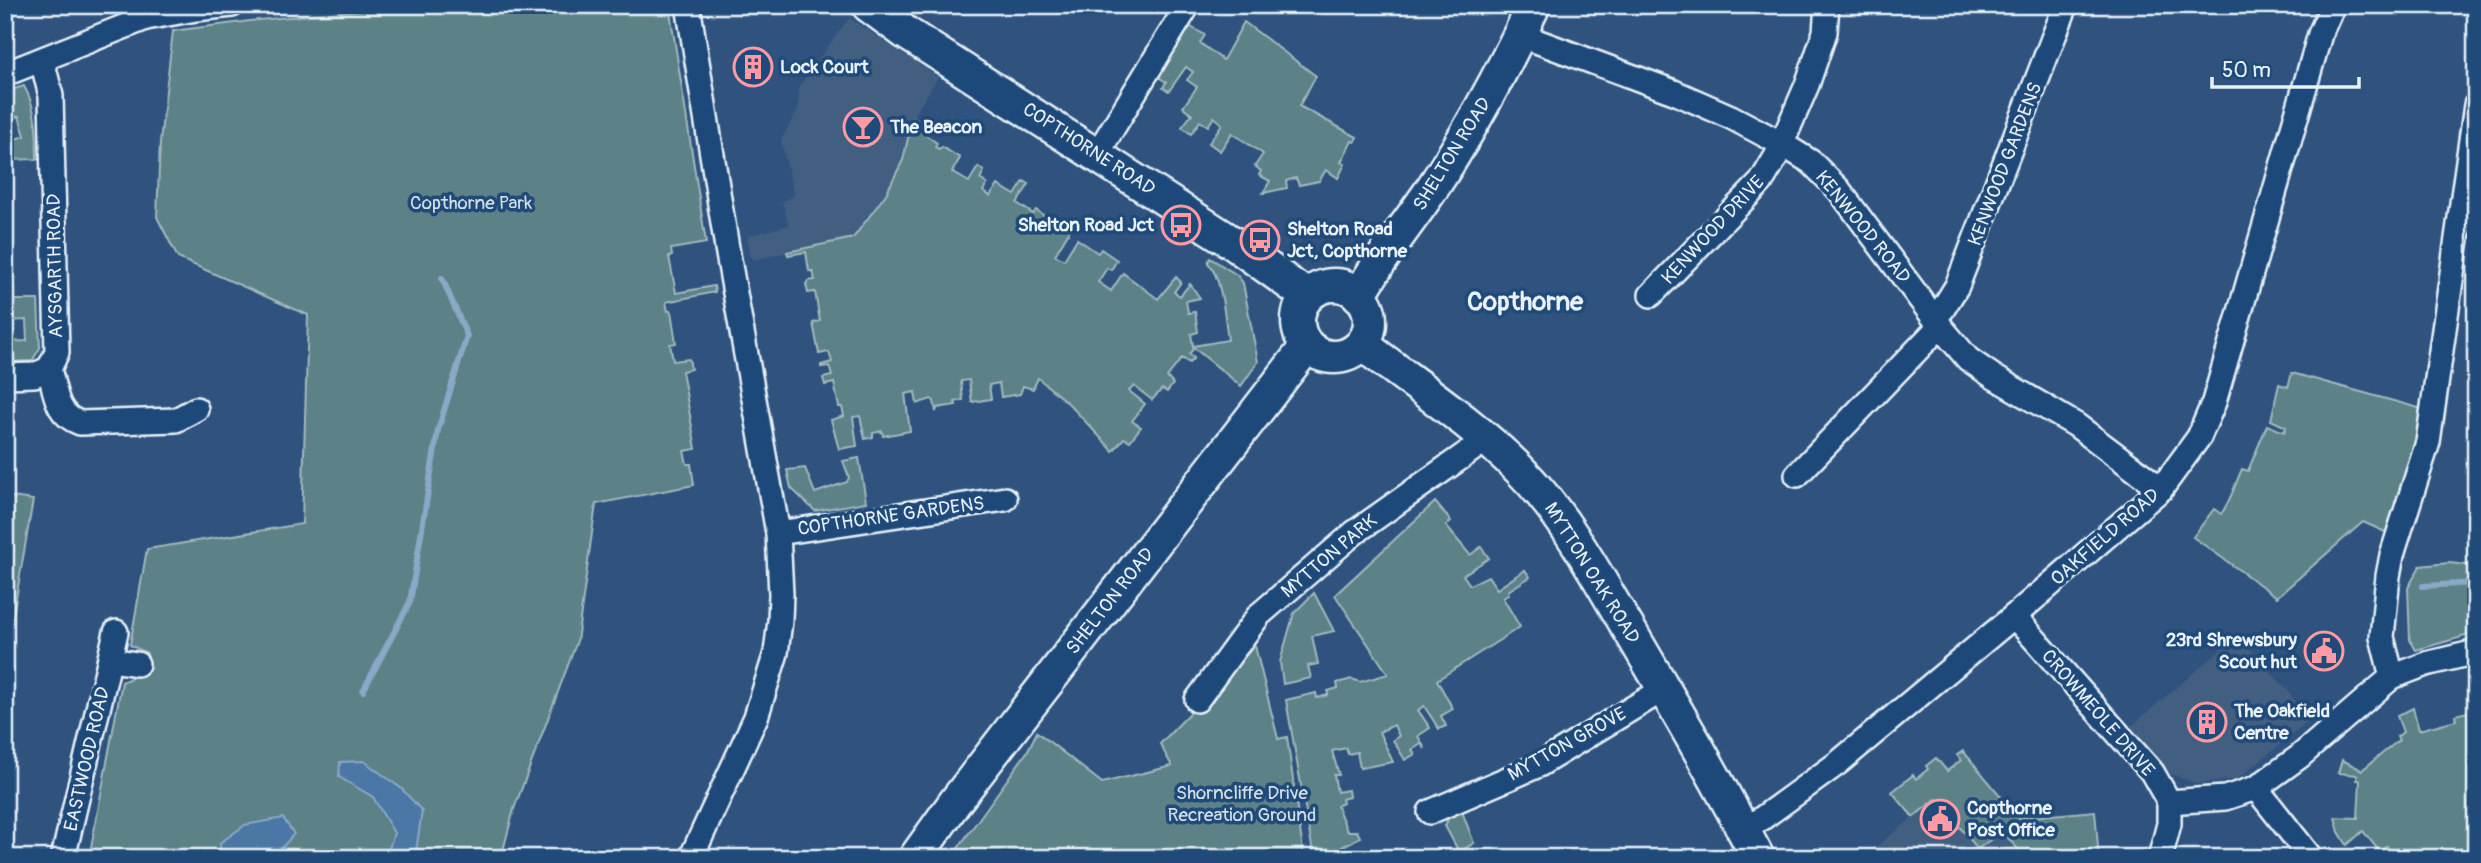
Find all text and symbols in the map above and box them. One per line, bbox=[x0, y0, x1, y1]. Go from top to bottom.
building icon: Lock Court bbox=[732, 46, 774, 88]
scale bar bbox=[2212, 46, 2358, 90]
place label: Lock Court bbox=[780, 55, 870, 79]
text: 50 m bbox=[2222, 57, 2271, 84]
street label: KENWOOD GARDENS bbox=[1963, 79, 2047, 249]
street label: SHELTON ROAD bbox=[1408, 93, 1496, 215]
street label: COPTHORNE ROAD bbox=[1018, 97, 1160, 201]
bar icon: The Beacon bbox=[842, 106, 884, 148]
place label: The Beacon bbox=[889, 115, 983, 139]
street label: KENWOOD ROAD bbox=[1810, 166, 1916, 288]
street label: KENWOOD DRIVE bbox=[1656, 170, 1770, 290]
park label: Copthorne Park bbox=[410, 191, 532, 215]
street label: AYSGARTH ROAD bbox=[42, 194, 68, 338]
bus stop icon: Shelton Road Jct bbox=[1160, 204, 1202, 246]
place label: Shelton Road Jct bbox=[1018, 213, 1155, 237]
place label: Shelton Road Jct, Copthorne bbox=[1287, 217, 1408, 263]
bus stop icon: Shelton Road Jct, Copthorne bbox=[1239, 219, 1281, 261]
district label: Copthorne bbox=[1467, 286, 1584, 318]
street label: OAKFIELD ROAD bbox=[2046, 483, 2164, 591]
street label: COPTHORNE GARDENS bbox=[796, 491, 986, 541]
street label: MYTTON OAK ROAD bbox=[1539, 498, 1645, 648]
street label: MYTTON PARK bbox=[1276, 509, 1382, 603]
street label: SHELTON ROAD bbox=[1061, 543, 1159, 659]
place label: 23rd Shrewsbury Scout hut bbox=[2166, 628, 2298, 674]
public building icon: 23rd Shrewsbury Scout hut bbox=[2303, 630, 2345, 672]
street label: CROWMEOLE DRIVE bbox=[2036, 644, 2160, 782]
street label: EASTWOOD ROAD bbox=[59, 684, 115, 834]
place label: The Oakfield Centre bbox=[2233, 699, 2330, 745]
building icon: The Oakfield Centre bbox=[2186, 701, 2228, 743]
street label: MYTTON GROVE bbox=[1504, 702, 1631, 786]
park label: Shorncliffe Drive Recreation Ground bbox=[1168, 781, 1316, 827]
place label: Copthorne Post Office bbox=[1967, 796, 2055, 842]
public building icon: Copthorne Post Office bbox=[1919, 798, 1961, 840]

